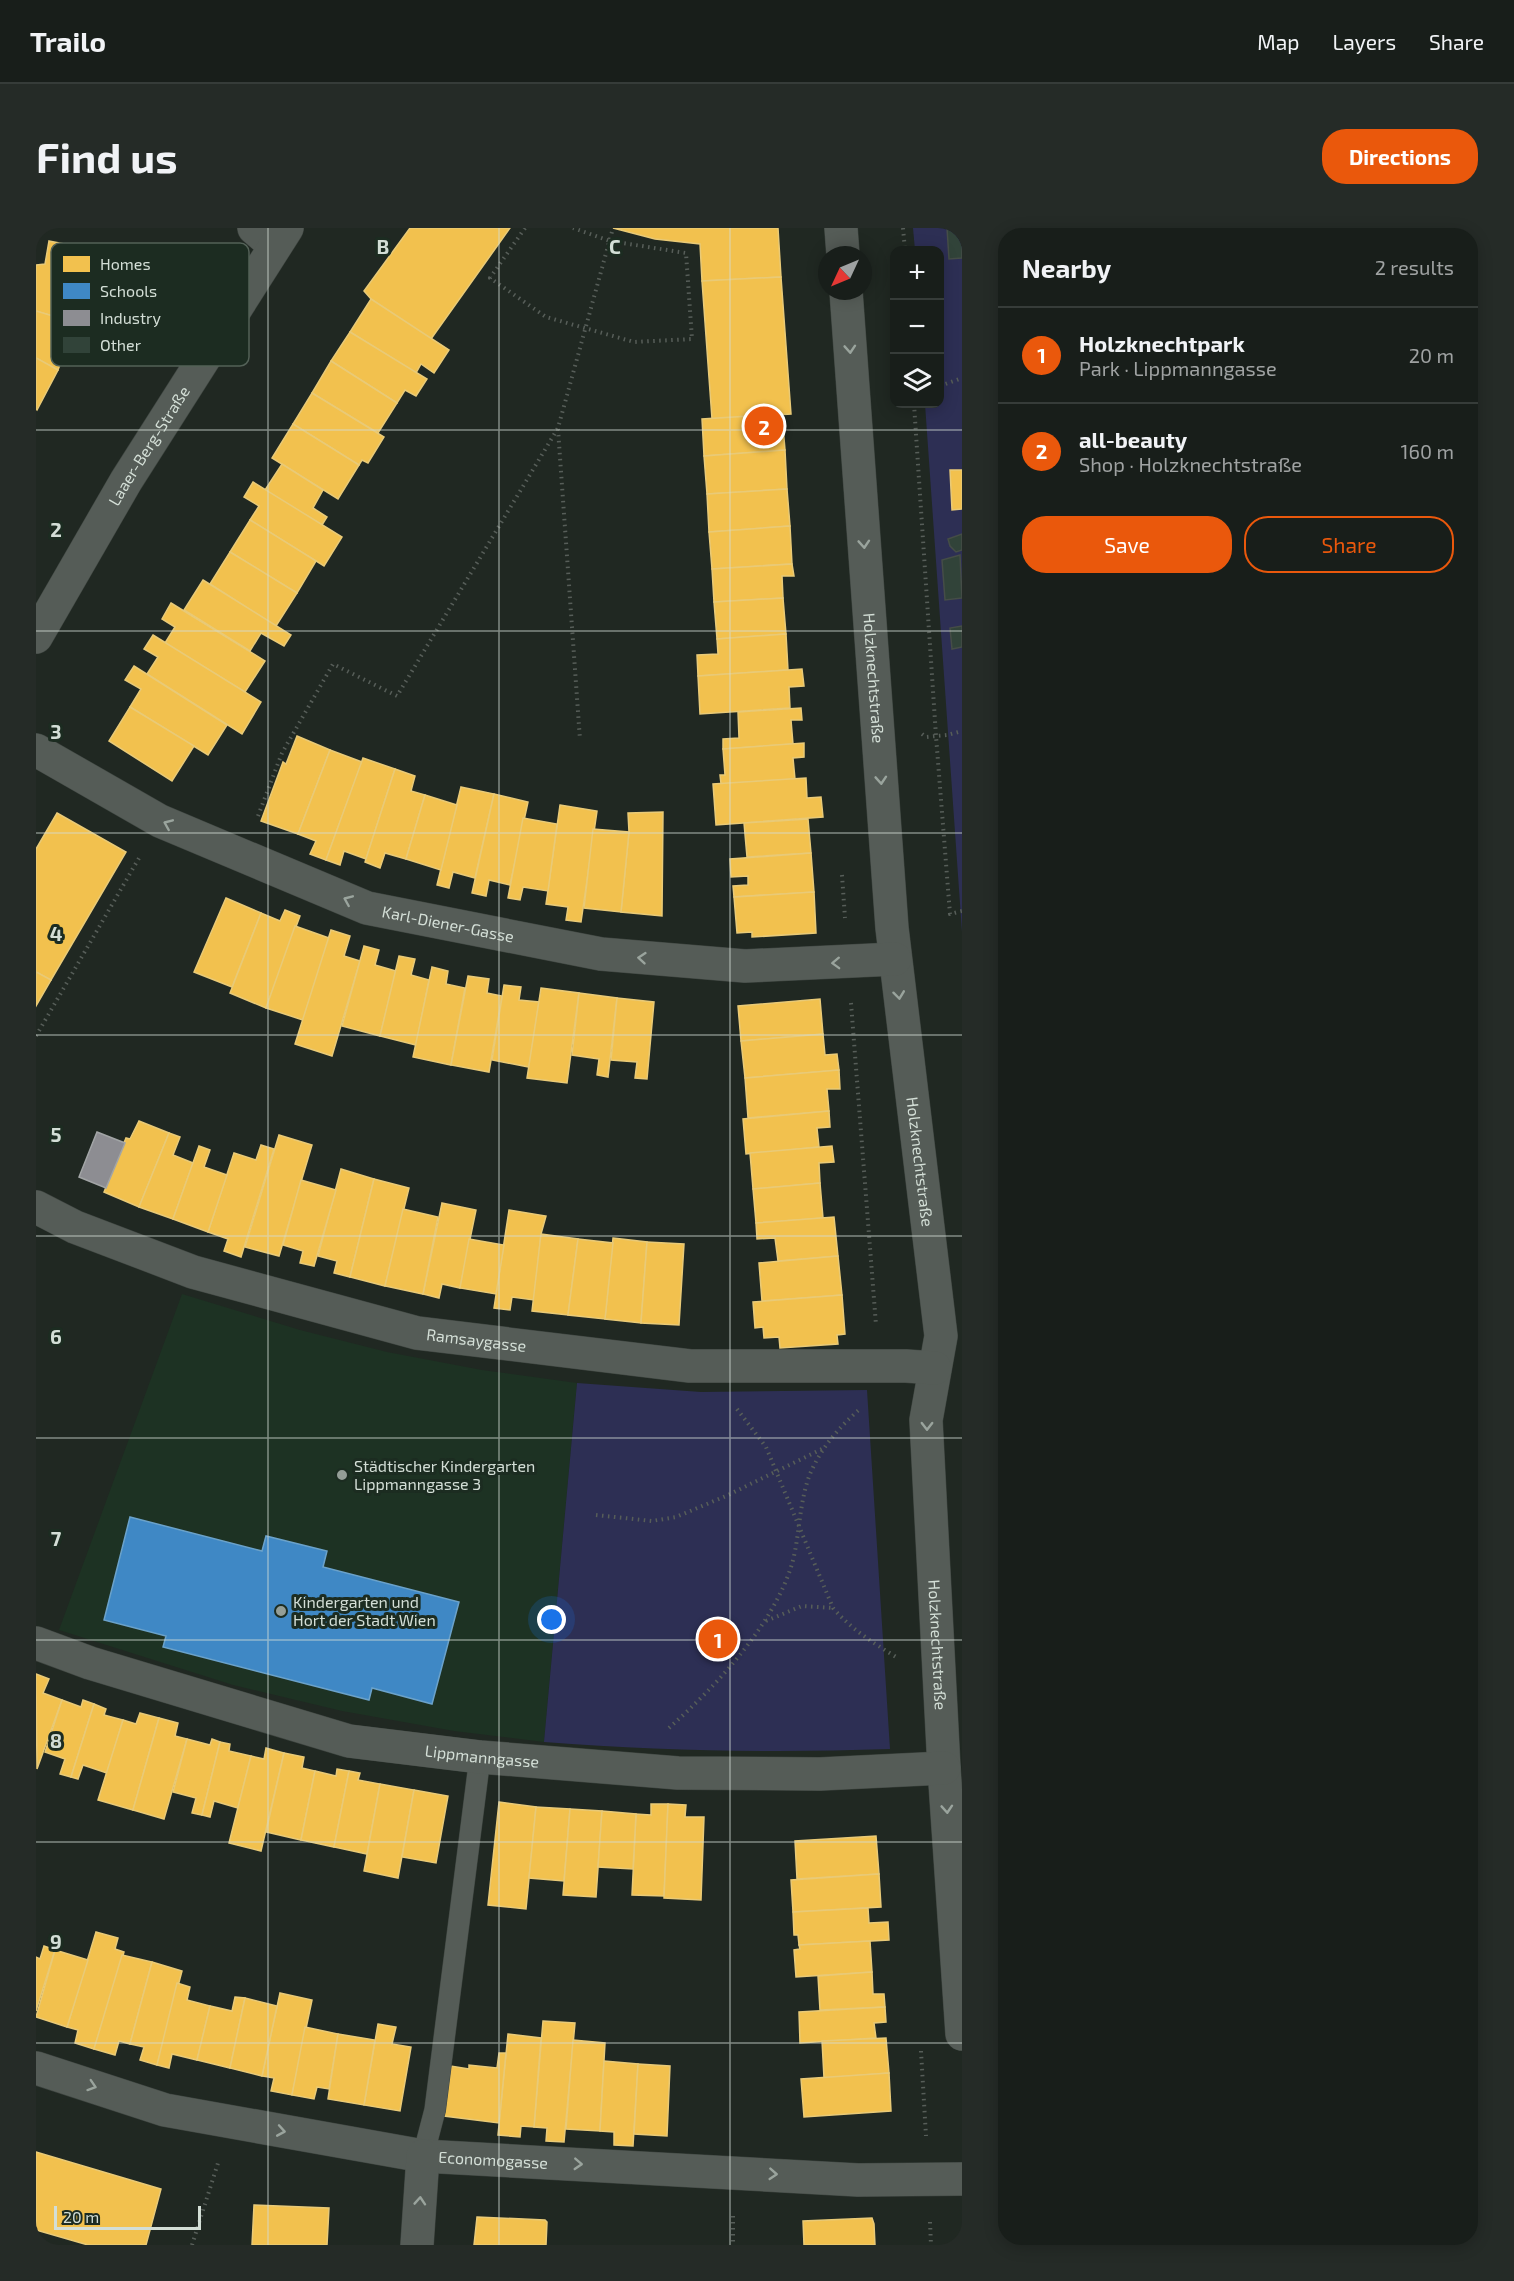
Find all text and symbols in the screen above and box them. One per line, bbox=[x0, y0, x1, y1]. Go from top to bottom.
text: Trailo bbox=[30, 24, 106, 58]
text: Map bbox=[1257, 29, 1299, 54]
text: Layers bbox=[1332, 29, 1396, 54]
text: Share bbox=[1429, 29, 1484, 54]
button: Directions bbox=[1322, 129, 1478, 184]
text: Find us bbox=[36, 131, 178, 181]
text: B bbox=[377, 234, 389, 258]
text: C bbox=[609, 234, 621, 258]
legend bbox=[51, 243, 249, 366]
north arrow bbox=[818, 246, 872, 300]
map controls bbox=[890, 246, 944, 408]
button: + bbox=[890, 246, 944, 300]
text: Nearby bbox=[1022, 252, 1111, 283]
text: Homes bbox=[100, 254, 151, 273]
text: 2 results bbox=[1375, 255, 1454, 279]
text: Schools bbox=[100, 281, 157, 300]
button: − bbox=[890, 300, 944, 354]
text: Industry bbox=[100, 308, 161, 327]
text: Holzknechtpark bbox=[1079, 330, 1245, 356]
text: Other bbox=[100, 335, 142, 354]
text: 1 bbox=[1037, 343, 1046, 367]
text: 20 m bbox=[1409, 343, 1454, 367]
one-way arrow bbox=[843, 345, 856, 354]
button: layers bbox=[890, 354, 944, 408]
text: Park · Lippmanngasse bbox=[1079, 356, 1277, 380]
street label: Laaer-Berg-Straße bbox=[104, 382, 193, 509]
pin: 2 bbox=[744, 404, 784, 448]
text: all-beauty bbox=[1079, 426, 1187, 452]
text: 2 bbox=[1036, 439, 1047, 463]
text: 160 m bbox=[1401, 439, 1454, 463]
text: Shop · Holzknechtstraße bbox=[1079, 452, 1302, 476]
button: Save bbox=[1022, 516, 1232, 573]
button: Share bbox=[1244, 516, 1454, 573]
text: 2 bbox=[50, 517, 62, 541]
one-way arrow bbox=[857, 539, 870, 548]
street label: Holzknechtstraße bbox=[860, 612, 889, 744]
text: 3 bbox=[50, 719, 62, 743]
one-way arrow bbox=[874, 776, 887, 785]
one-way arrow bbox=[164, 819, 175, 831]
one-way arrow bbox=[343, 895, 354, 907]
street label: Karl-Diener-Gasse bbox=[381, 901, 516, 946]
text: 4 bbox=[50, 921, 63, 945]
one-way arrow bbox=[637, 952, 646, 965]
one-way arrow bbox=[832, 957, 841, 969]
one-way arrow bbox=[893, 991, 905, 1000]
street label: Holzknechtstraße bbox=[903, 1095, 938, 1228]
text: 5 bbox=[50, 1122, 62, 1146]
text: 6 bbox=[50, 1324, 62, 1348]
street label: Ramsaygasse bbox=[425, 1324, 527, 1355]
one-way arrow bbox=[921, 1422, 933, 1431]
place label: Städtischer Kindergarten Lippmanngasse 3 bbox=[354, 1456, 535, 1493]
marker: Städtischer Kindergarten Lippmanngasse 3 bbox=[335, 1468, 349, 1482]
text: 7 bbox=[51, 1526, 62, 1550]
street label: Holzknechtstraße bbox=[925, 1579, 951, 1711]
place label: Kindergarten und Hort der Stadt Wien bbox=[293, 1592, 436, 1629]
marker: Kindergarten und Hort der Stadt Wien bbox=[274, 1604, 288, 1618]
your location bbox=[537, 1605, 566, 1634]
pin: 1 bbox=[698, 1616, 738, 1662]
text: 8 bbox=[50, 1728, 62, 1752]
street label: Lippmanngasse bbox=[424, 1740, 540, 1771]
one-way arrow bbox=[940, 1805, 953, 1814]
text: 9 bbox=[50, 1929, 62, 1953]
one-way arrow bbox=[86, 2079, 97, 2092]
one-way arrow bbox=[276, 2124, 286, 2137]
street label: Economogasse bbox=[438, 2147, 549, 2172]
one-way arrow bbox=[574, 2158, 583, 2171]
one-way arrow bbox=[769, 2168, 778, 2181]
one-way arrow bbox=[413, 2196, 426, 2205]
scale bar bbox=[54, 2203, 201, 2230]
text: 20 m bbox=[63, 2207, 99, 2226]

